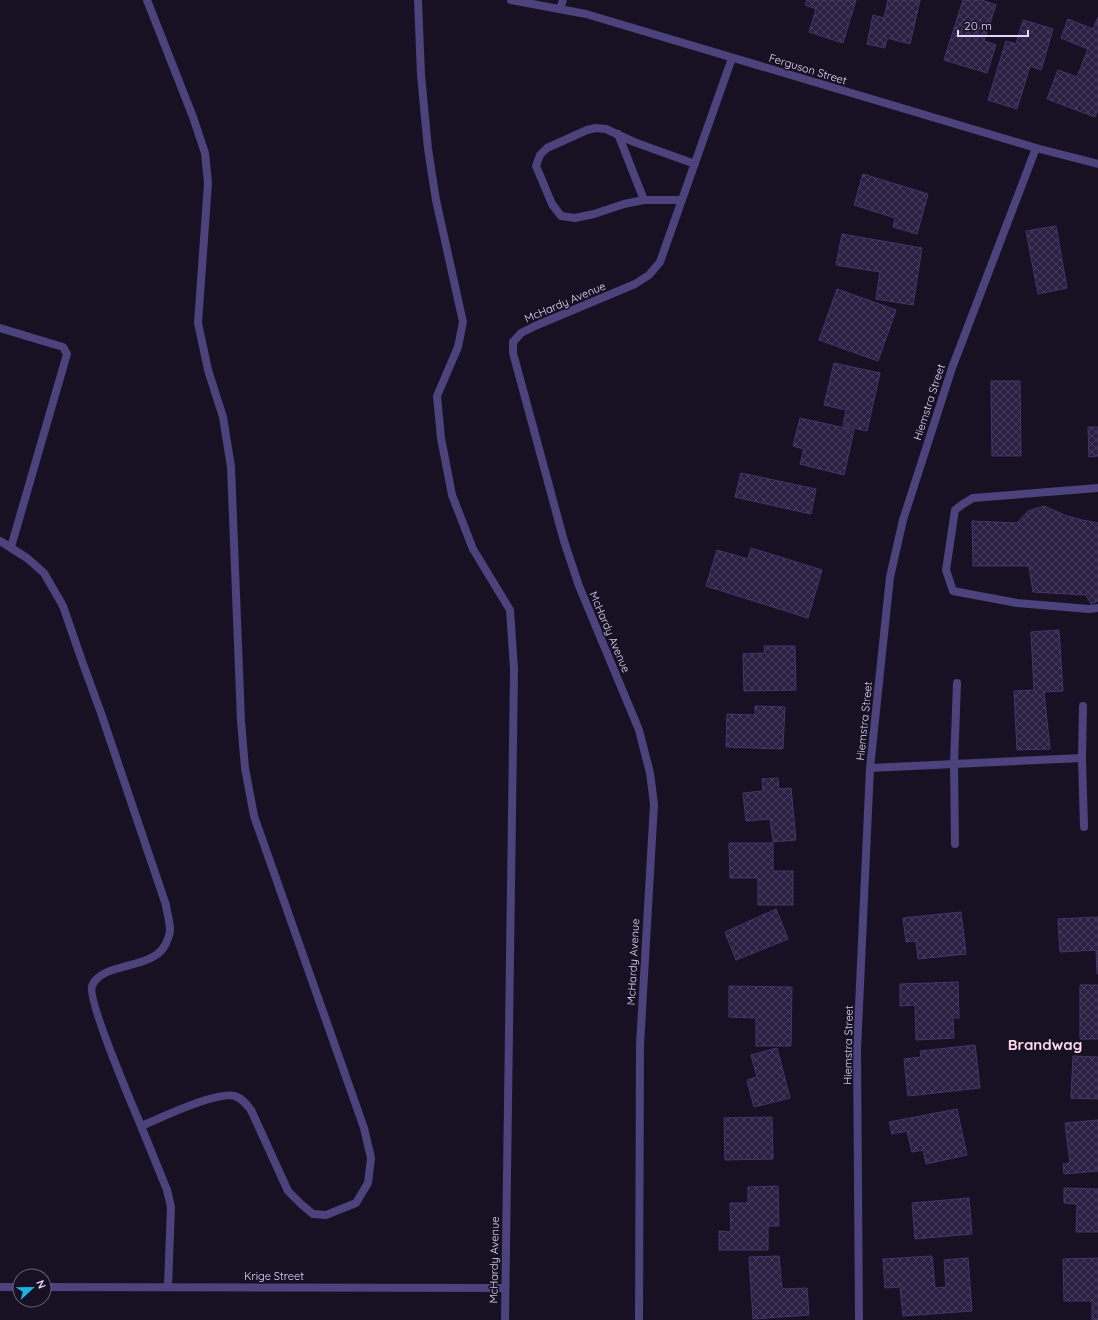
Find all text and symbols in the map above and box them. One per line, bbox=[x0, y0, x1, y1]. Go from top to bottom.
scale bar bbox=[958, 12, 1028, 38]
text: 20 m bbox=[964, 18, 992, 33]
street label: Ferguson Street bbox=[767, 51, 849, 88]
street label: McHardy Avenue bbox=[522, 279, 608, 325]
street label: Hiemstra Street bbox=[910, 362, 948, 442]
street label: McHardy Avenue bbox=[587, 589, 633, 675]
street label: Hiemstra Street bbox=[853, 681, 875, 761]
street label: McHardy Avenue bbox=[624, 918, 642, 1006]
street label: Hiemstra Street bbox=[840, 1005, 856, 1085]
district label: Brandwag bbox=[1008, 1035, 1082, 1054]
street label: McHardy Avenue bbox=[486, 1216, 502, 1304]
north arrow bbox=[12, 1268, 52, 1308]
street label: Krige Street bbox=[244, 1269, 304, 1283]
text: N bbox=[33, 1278, 49, 1291]

